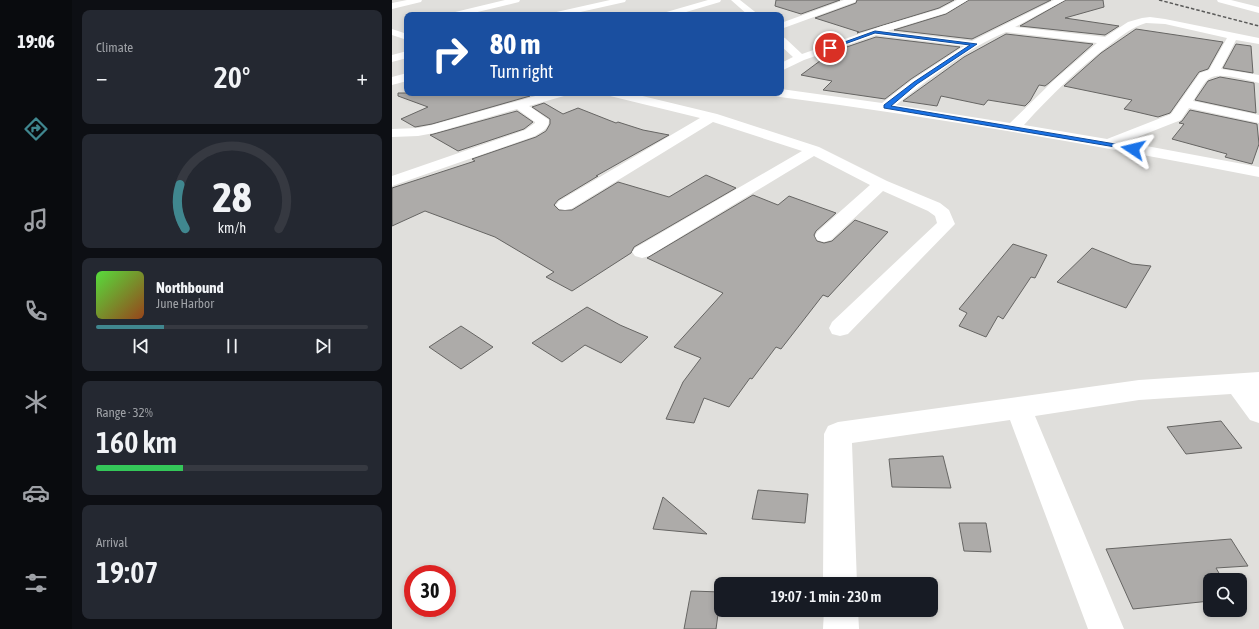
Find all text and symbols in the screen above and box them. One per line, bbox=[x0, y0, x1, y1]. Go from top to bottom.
icon: right bbox=[424, 28, 476, 80]
text: 80 m bbox=[490, 28, 540, 60]
text: 19:06 bbox=[17, 31, 55, 52]
pin bbox=[813, 31, 847, 65]
icon: arrive bbox=[819, 37, 841, 59]
text: Climate bbox=[96, 40, 133, 55]
text: 20° bbox=[214, 60, 250, 94]
text: Turn right bbox=[490, 61, 553, 82]
text: − bbox=[96, 64, 107, 90]
text: + bbox=[357, 64, 368, 90]
icon: directions bbox=[22, 115, 50, 143]
position arrow bbox=[1112, 128, 1154, 170]
text: 28 bbox=[212, 172, 252, 220]
icon: music bbox=[22, 206, 50, 234]
text: km/h bbox=[218, 219, 246, 235]
text: Northbound bbox=[156, 279, 224, 296]
text: June Harbor bbox=[156, 296, 214, 311]
icon: phone bbox=[22, 297, 50, 325]
icon: previous bbox=[130, 335, 152, 357]
icon: pause bbox=[221, 335, 243, 357]
icon: next bbox=[312, 335, 334, 357]
icon: climate bbox=[22, 388, 50, 416]
text: Range · 32% bbox=[96, 405, 153, 420]
text: 160 km bbox=[96, 425, 177, 459]
icon: car bbox=[22, 479, 50, 507]
text: Arrival bbox=[96, 535, 128, 550]
text: 19:07 bbox=[96, 555, 158, 589]
speed limit sign: 30 bbox=[404, 565, 456, 617]
icon: filters bbox=[22, 569, 50, 597]
map controls bbox=[1203, 573, 1247, 617]
button: search bbox=[1203, 573, 1247, 617]
text: 19:07 · 1 min · 230 m bbox=[771, 588, 881, 605]

